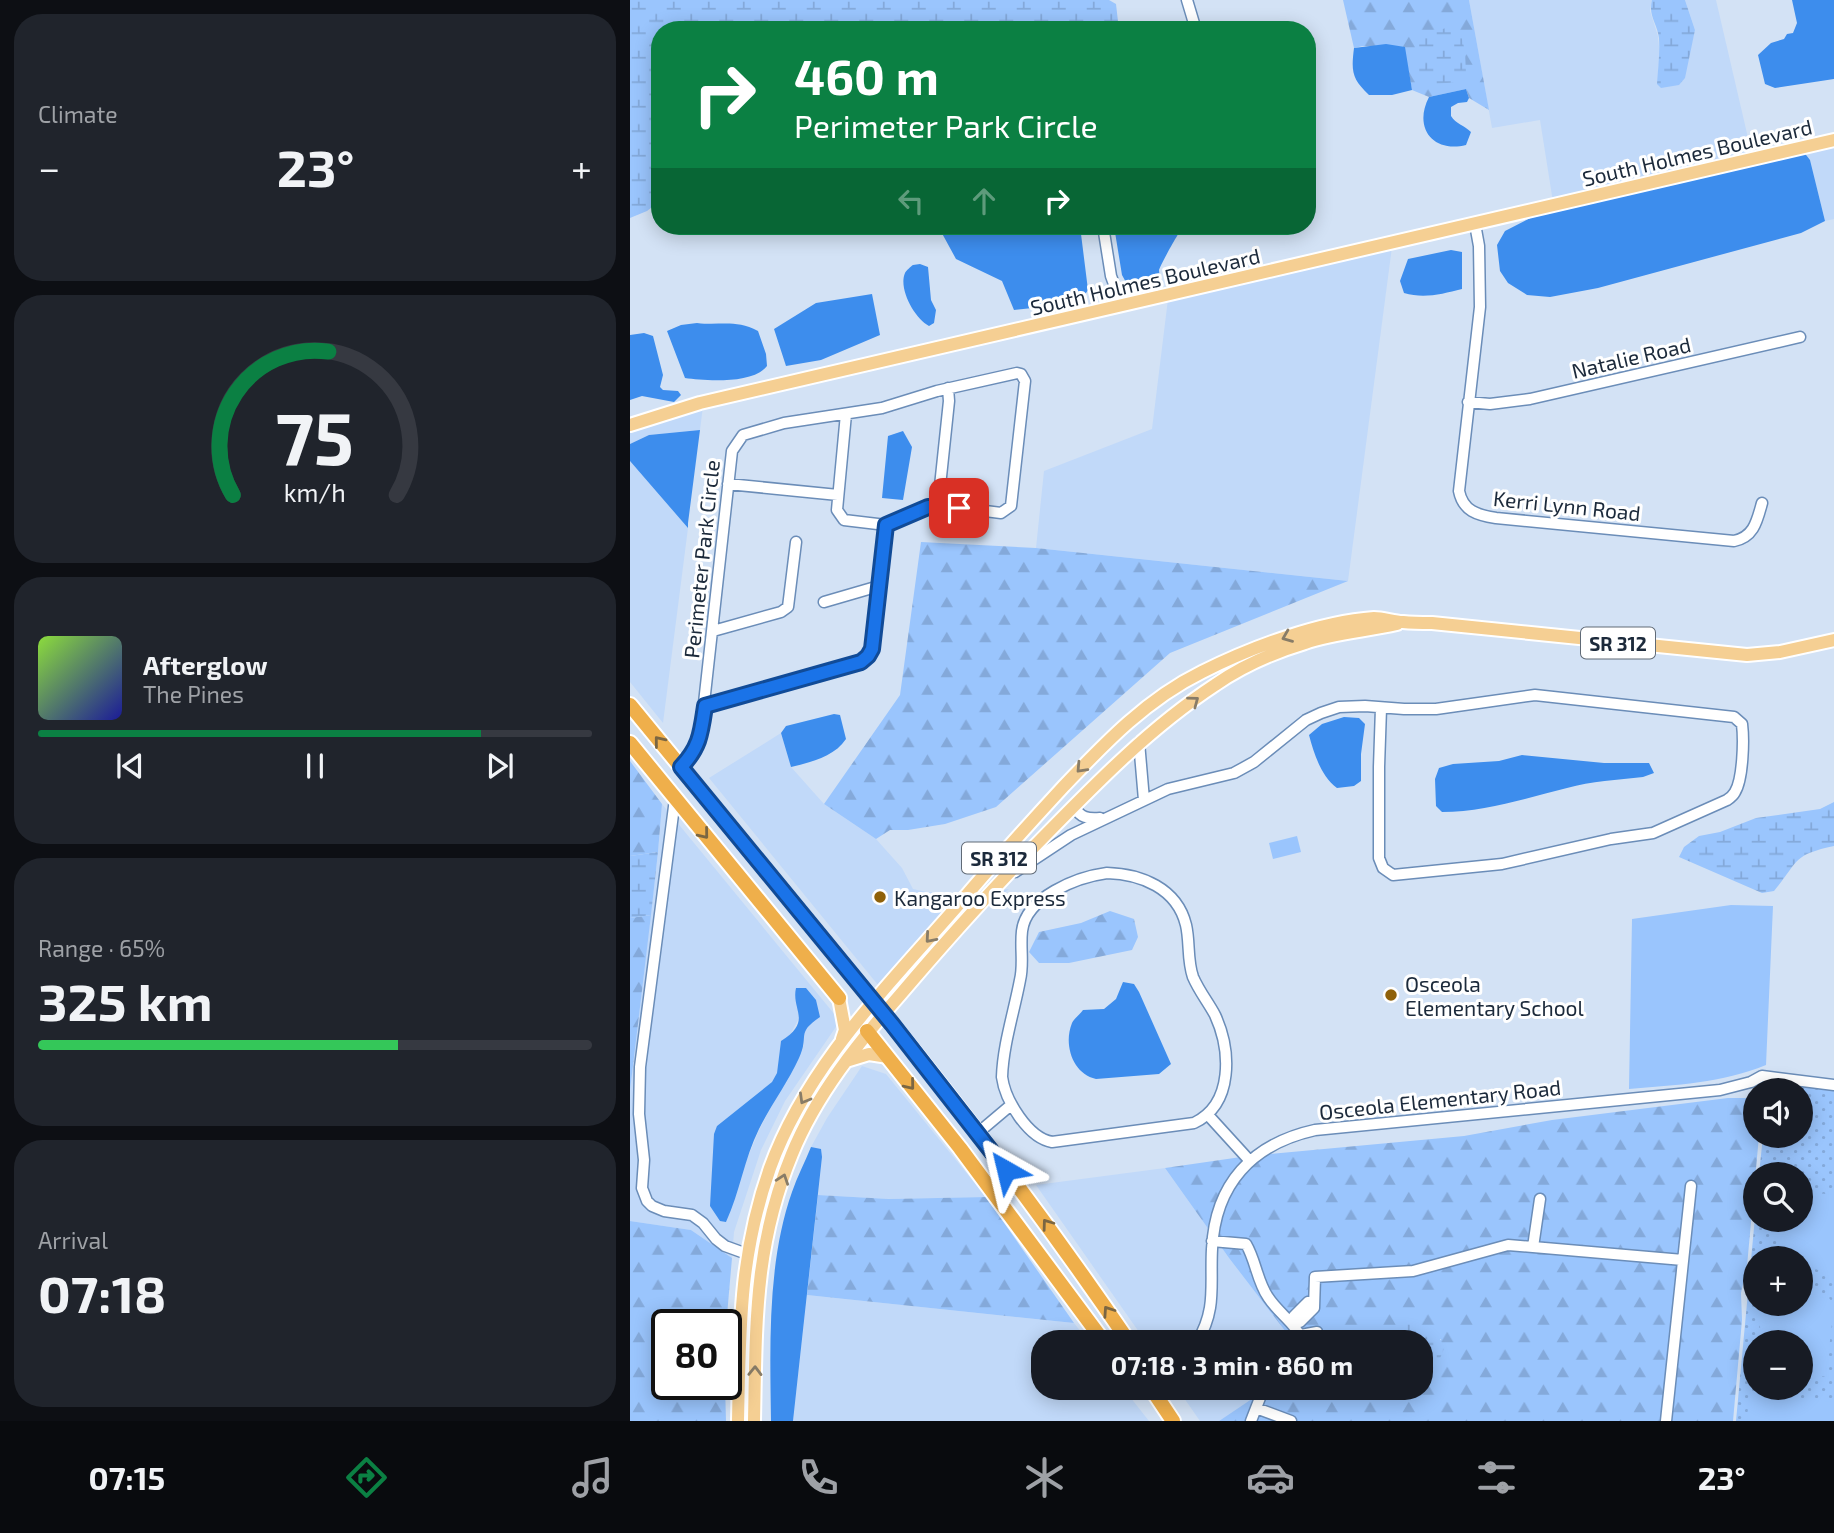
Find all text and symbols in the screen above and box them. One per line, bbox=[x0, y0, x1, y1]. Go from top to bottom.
text: 460 m bbox=[794, 46, 939, 105]
icon: right bbox=[679, 49, 770, 140]
text: Climate bbox=[38, 100, 118, 128]
text: Perimeter Park Circle bbox=[794, 106, 1098, 144]
street label: South Holmes Boulevard bbox=[1580, 113, 1814, 191]
text: 23° bbox=[277, 135, 354, 197]
text: − bbox=[38, 144, 60, 190]
text: + bbox=[571, 144, 592, 190]
icon: left bbox=[892, 182, 930, 220]
icon: ahead bbox=[965, 182, 1003, 220]
icon: right bbox=[1038, 182, 1076, 220]
street label: South Holmes Boulevard bbox=[1028, 242, 1262, 320]
street label: Natalie Road bbox=[1569, 331, 1693, 383]
text: 75 bbox=[276, 393, 354, 481]
street label: Perimeter Park Circle bbox=[678, 459, 724, 659]
text: km/h bbox=[284, 477, 346, 507]
pin bbox=[929, 478, 989, 538]
street label: Kerri Lynn Road bbox=[1492, 485, 1642, 525]
icon: arrive bbox=[940, 489, 978, 527]
road number: SR 312 bbox=[1581, 628, 1655, 658]
one-way arrow bbox=[1282, 629, 1295, 643]
text: Afterglow bbox=[143, 649, 268, 680]
text: The Pines bbox=[143, 680, 244, 708]
one-way arrow bbox=[1186, 696, 1199, 709]
one-way arrow bbox=[655, 736, 667, 749]
icon: previous bbox=[111, 747, 149, 785]
icon: pause bbox=[296, 747, 334, 785]
icon: next bbox=[481, 747, 519, 785]
one-way arrow bbox=[1077, 760, 1090, 773]
one-way arrow bbox=[696, 825, 708, 838]
road number: SR 312 bbox=[962, 842, 1036, 874]
place label: Kangaroo Express bbox=[894, 885, 1066, 910]
marker: Kangaroo Express bbox=[872, 889, 888, 905]
one-way arrow bbox=[926, 929, 938, 942]
text: Range · 65% bbox=[38, 934, 165, 962]
text: 325 km bbox=[38, 969, 213, 1031]
place label: Osceola Elementary School bbox=[1405, 971, 1585, 1020]
marker: Osceola Elementary School bbox=[1383, 987, 1399, 1003]
street label: Osceola Elementary Road bbox=[1318, 1074, 1562, 1124]
one-way arrow bbox=[901, 1077, 914, 1089]
map controls bbox=[1743, 1078, 1813, 1400]
button: sound bbox=[1743, 1078, 1813, 1148]
one-way arrow bbox=[799, 1092, 812, 1105]
position arrow bbox=[969, 1133, 1043, 1207]
button: search bbox=[1743, 1162, 1813, 1232]
one-way arrow bbox=[775, 1174, 789, 1186]
one-way arrow bbox=[1043, 1219, 1055, 1232]
text: Arrival bbox=[38, 1226, 108, 1254]
button: + bbox=[1743, 1246, 1813, 1316]
text: 07:18 bbox=[38, 1261, 167, 1323]
one-way arrow bbox=[1104, 1306, 1116, 1319]
speed limit sign: 80 bbox=[651, 1309, 742, 1400]
button: − bbox=[1743, 1330, 1813, 1400]
text: 07:18 · 3 min · 860 m bbox=[1111, 1349, 1353, 1380]
one-way arrow bbox=[747, 1365, 763, 1376]
icon: directions bbox=[342, 1453, 391, 1502]
icon: music bbox=[568, 1453, 617, 1502]
icon: phone bbox=[794, 1453, 843, 1502]
icon: climate bbox=[1020, 1453, 1069, 1502]
icon: car bbox=[1246, 1453, 1295, 1502]
icon: filters bbox=[1472, 1453, 1521, 1502]
text: 07:15 bbox=[88, 1458, 165, 1496]
text: 23° bbox=[1698, 1458, 1745, 1496]

